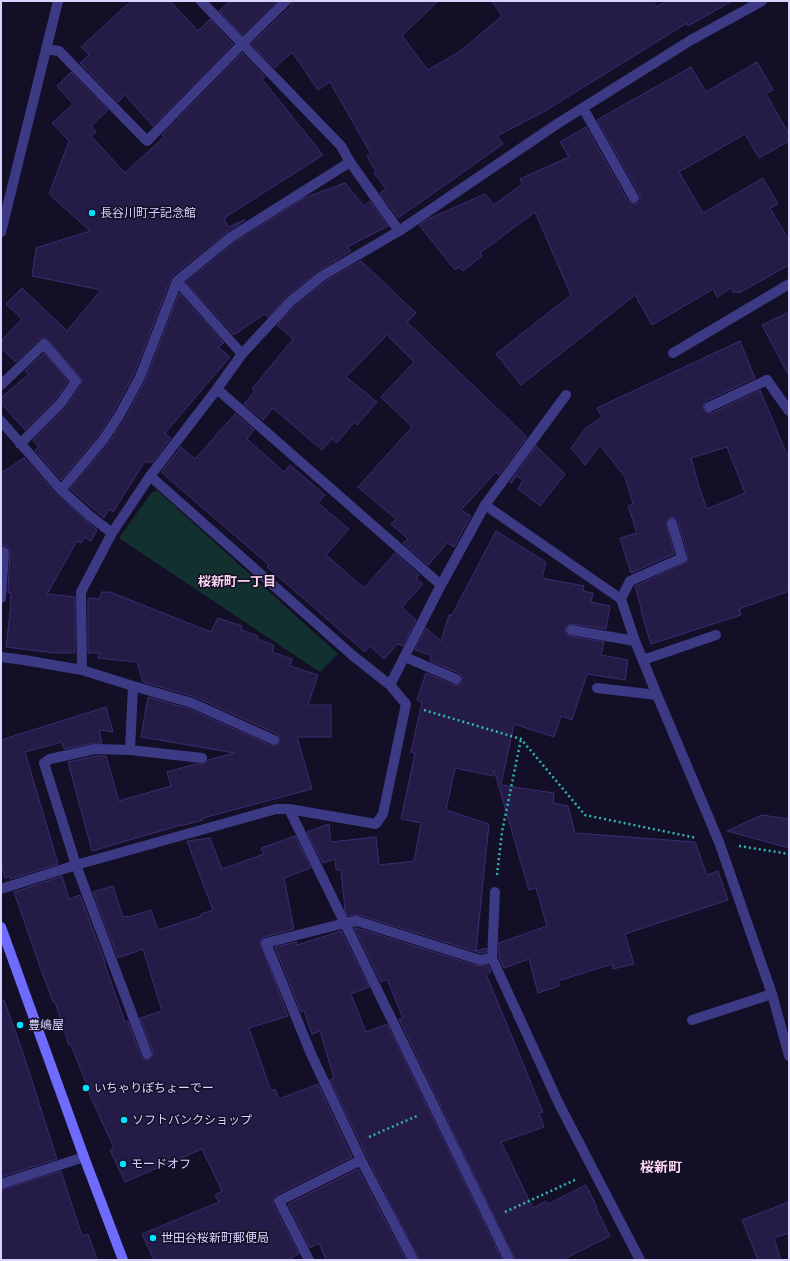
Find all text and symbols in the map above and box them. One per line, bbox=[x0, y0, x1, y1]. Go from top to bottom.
place label: 長谷川町子記念館 bbox=[100, 206, 196, 220]
marker: 長谷川町子記念館 bbox=[87, 208, 97, 218]
district label: 桜新町一丁目 bbox=[198, 574, 276, 590]
place label: 豊嶋屋 bbox=[28, 1018, 64, 1032]
marker: 豊嶋屋 bbox=[15, 1020, 25, 1030]
place label: いちゃりぽちょーでー bbox=[94, 1081, 214, 1095]
marker: いちゃりぽちょーでー bbox=[81, 1083, 91, 1093]
place label: ソフトバンクショップ bbox=[132, 1113, 252, 1127]
marker: ソフトバンクショップ bbox=[119, 1115, 129, 1125]
place label: モードオフ bbox=[131, 1157, 191, 1171]
marker: モードオフ bbox=[118, 1159, 128, 1169]
district label: 桜新町 bbox=[640, 1160, 682, 1176]
place label: 世田谷桜新町郵便局 bbox=[161, 1231, 269, 1245]
marker: 世田谷桜新町郵便局 bbox=[148, 1233, 158, 1243]

